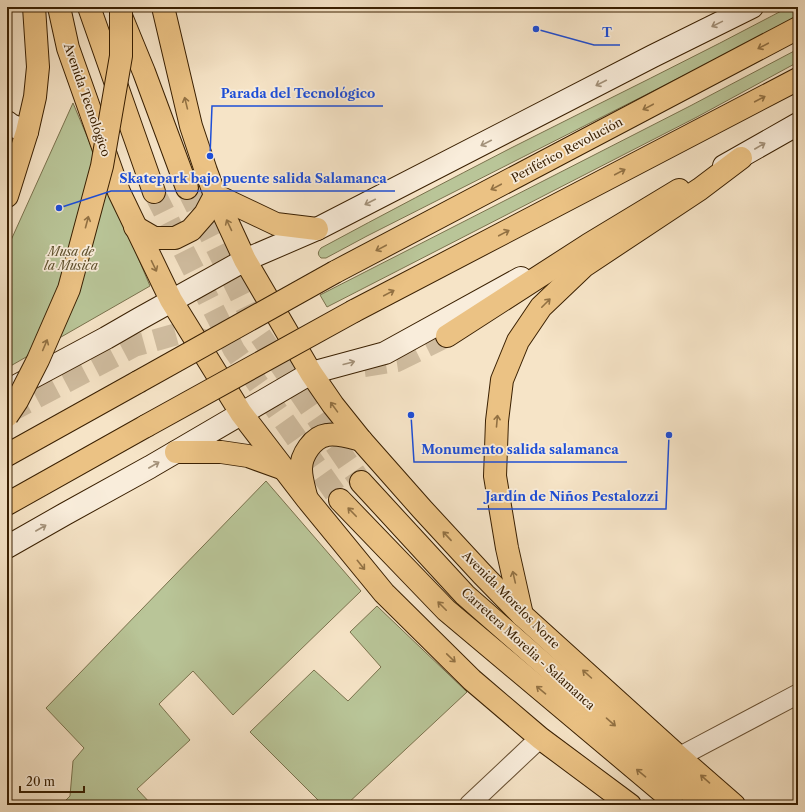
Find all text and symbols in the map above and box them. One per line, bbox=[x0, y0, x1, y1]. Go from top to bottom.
callout: T bbox=[594, 20, 620, 45]
one-way arrow bbox=[712, 21, 724, 29]
text: T bbox=[602, 24, 612, 40]
street label: Avenida Tecnológico bbox=[61, 40, 114, 158]
one-way arrow bbox=[758, 43, 770, 51]
one-way arrow bbox=[596, 80, 608, 87]
callout: Parada del Tecnológico bbox=[212, 81, 383, 106]
text: Parada del Tecnológico bbox=[221, 85, 375, 101]
one-way arrow bbox=[753, 95, 765, 103]
one-way arrow bbox=[181, 96, 189, 109]
one-way arrow bbox=[643, 104, 655, 111]
street label: Periférico Revolución bbox=[509, 114, 625, 185]
one-way arrow bbox=[480, 139, 492, 147]
one-way arrow bbox=[754, 142, 766, 150]
callout: Skatepark bajo puente salida Salamanca bbox=[111, 166, 395, 191]
one-way arrow bbox=[613, 168, 625, 176]
text: Skatepark bajo puente salida Salamanca bbox=[119, 170, 387, 186]
one-way arrow bbox=[490, 184, 502, 191]
one-way arrow bbox=[365, 199, 377, 206]
one-way arrow bbox=[84, 216, 91, 229]
one-way arrow bbox=[225, 219, 232, 231]
one-way arrow bbox=[498, 228, 510, 236]
park label: Musa de la Música bbox=[44, 244, 98, 273]
one-way arrow bbox=[375, 244, 387, 252]
one-way arrow bbox=[151, 260, 158, 272]
one-way arrow bbox=[383, 288, 395, 296]
one-way arrow bbox=[541, 298, 551, 308]
one-way arrow bbox=[42, 339, 49, 351]
one-way arrow bbox=[342, 358, 355, 366]
one-way arrow bbox=[330, 401, 338, 412]
one-way arrow bbox=[494, 415, 501, 428]
callout: Monumento salida salamanca bbox=[414, 437, 627, 462]
text: Monumento salida salamanca bbox=[421, 441, 619, 457]
one-way arrow bbox=[148, 460, 160, 468]
callout: Jardín de Niños Pestalozzi bbox=[477, 484, 666, 509]
text: Jardín de Niños Pestalozzi bbox=[483, 488, 659, 504]
one-way arrow bbox=[347, 507, 357, 517]
one-way arrow bbox=[35, 523, 47, 531]
one-way arrow bbox=[442, 531, 452, 541]
street label: Avenida Morelos Norte bbox=[459, 547, 564, 652]
one-way arrow bbox=[356, 559, 365, 570]
one-way arrow bbox=[509, 571, 517, 584]
street label: Carretera Morelia - Salamanca bbox=[458, 585, 599, 713]
one-way arrow bbox=[437, 601, 447, 611]
one-way arrow bbox=[446, 653, 456, 663]
one-way arrow bbox=[582, 669, 592, 678]
one-way arrow bbox=[536, 685, 547, 694]
one-way arrow bbox=[605, 718, 616, 727]
scale bar bbox=[20, 768, 84, 794]
one-way arrow bbox=[636, 769, 646, 778]
text: 20 m bbox=[26, 774, 55, 789]
one-way arrow bbox=[699, 775, 710, 784]

